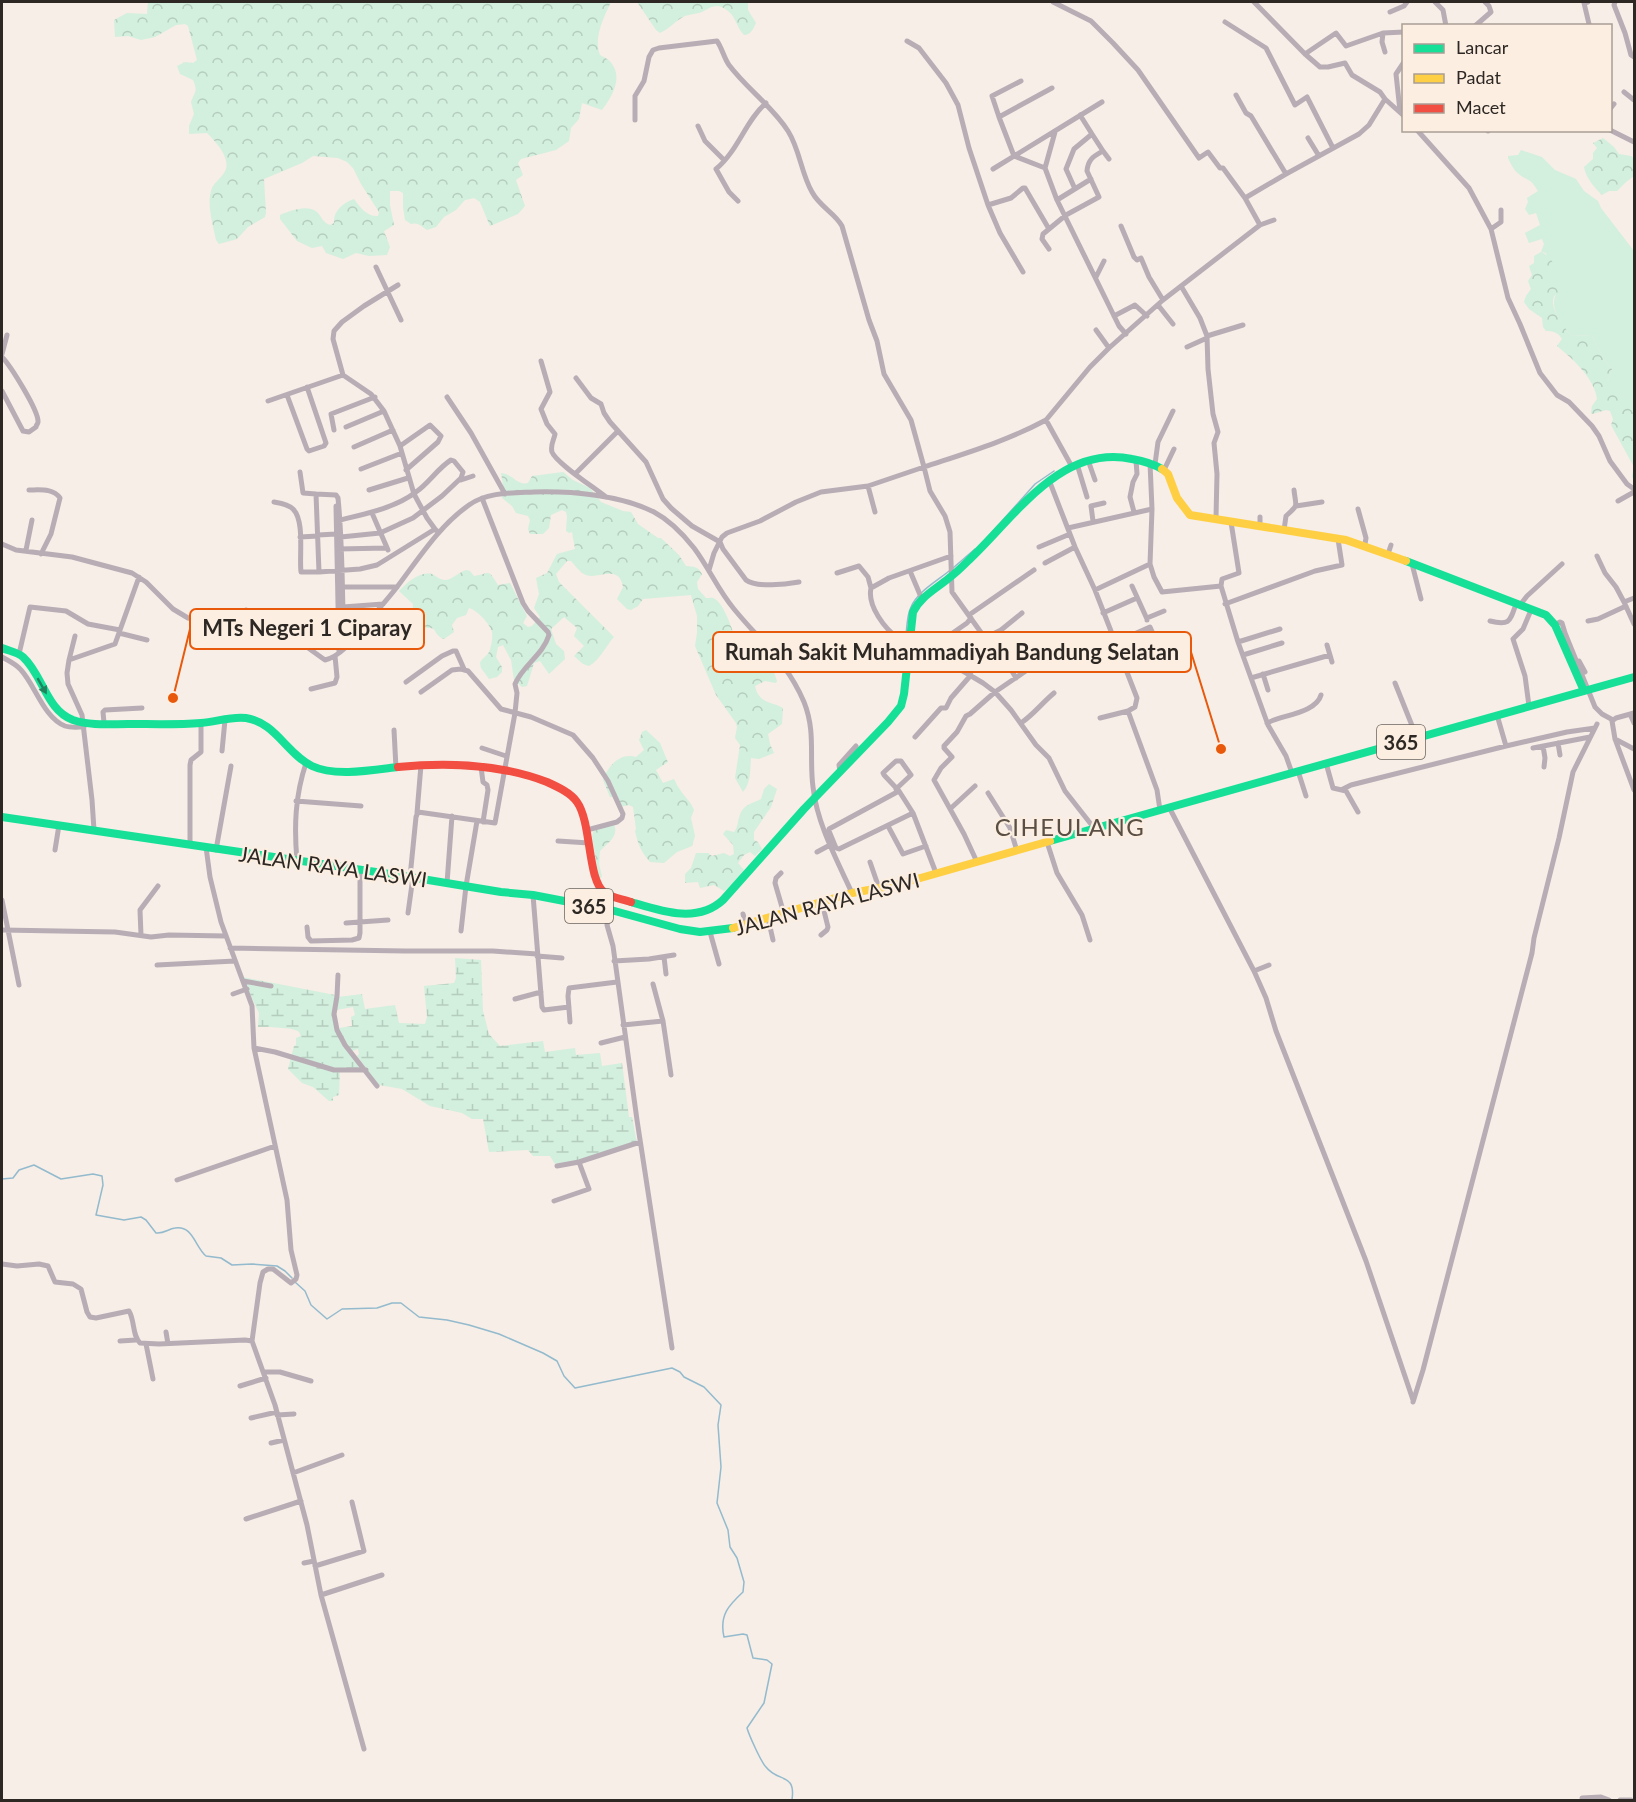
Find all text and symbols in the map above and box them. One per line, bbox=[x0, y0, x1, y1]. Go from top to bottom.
legend bbox=[1402, 24, 1612, 132]
text: Lancar bbox=[1456, 36, 1509, 58]
text: Padat bbox=[1456, 66, 1501, 88]
text: Macet bbox=[1456, 96, 1506, 118]
callout: MTs Negeri 1 Ciparay bbox=[190, 609, 424, 649]
text: MTs Negeri 1 Ciparay bbox=[202, 614, 412, 641]
callout: Rumah Sakit Muhammadiyah Bandung Selatan bbox=[713, 632, 1191, 672]
text: Rumah Sakit Muhammadiyah Bandung Selatan bbox=[725, 638, 1179, 665]
one-way arrow bbox=[37, 678, 47, 695]
road number: 365 bbox=[1377, 725, 1425, 759]
district label: CIHEULANG bbox=[995, 812, 1145, 841]
street label: JALAN RAYA LASWI bbox=[237, 840, 429, 892]
street label: JALAN RAYA LASWI bbox=[732, 866, 922, 940]
road number: 365 bbox=[565, 889, 613, 923]

